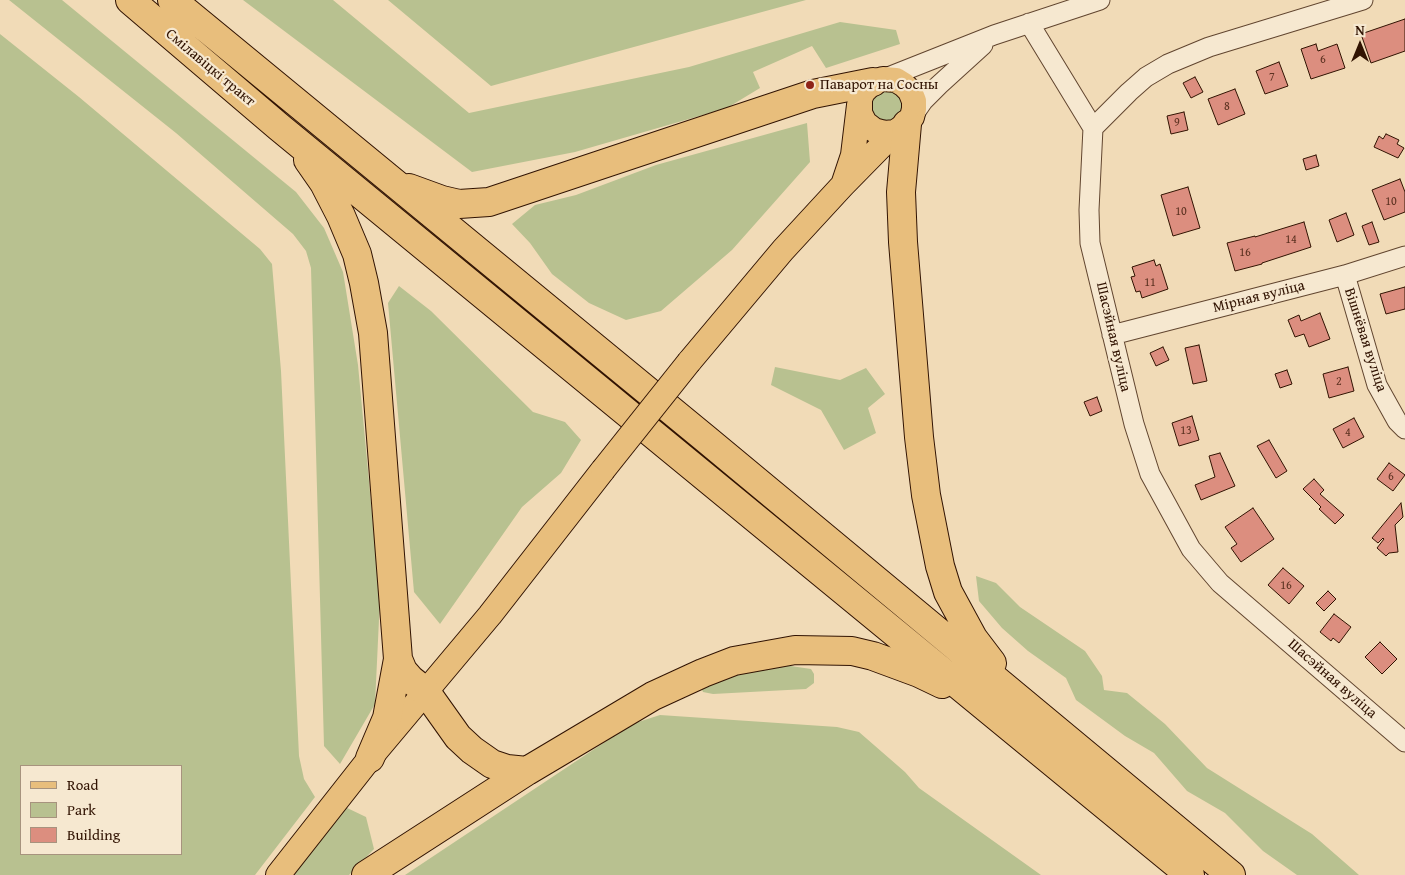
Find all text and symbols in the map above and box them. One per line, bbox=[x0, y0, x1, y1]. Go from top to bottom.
north arrow bbox=[1335, 20, 1385, 70]
text: N bbox=[1355, 20, 1365, 40]
street label: Смілавіцкі тракт bbox=[162, 25, 258, 111]
house number: 6 bbox=[1320, 53, 1326, 67]
house number: 7 bbox=[1269, 71, 1275, 85]
place label: Паварот на Сосны bbox=[820, 76, 938, 94]
marker: Паварот на Сосны bbox=[804, 79, 816, 91]
house number: 8 bbox=[1224, 100, 1230, 114]
house number: 9 bbox=[1174, 116, 1180, 130]
house number: 10 bbox=[1385, 195, 1397, 209]
house number: 10 bbox=[1175, 205, 1187, 219]
house number: 14 bbox=[1285, 233, 1297, 247]
house number: 16 bbox=[1239, 246, 1251, 260]
house number: 11 bbox=[1144, 276, 1156, 290]
street label: Мірная вуліца bbox=[1211, 277, 1307, 317]
street label: Шасэйная вуліца bbox=[1092, 280, 1134, 394]
street label: Вішнёвая вуліца bbox=[1340, 286, 1390, 394]
house number: 2 bbox=[1336, 375, 1342, 389]
house number: 13 bbox=[1180, 424, 1192, 438]
house number: 4 bbox=[1345, 426, 1351, 440]
house number: 6 bbox=[1388, 470, 1394, 484]
house number: 16 bbox=[1280, 579, 1292, 593]
street label: Шасэйная вуліца bbox=[1284, 635, 1380, 723]
legend bbox=[20, 765, 182, 855]
text: Road bbox=[67, 774, 98, 795]
text: Park bbox=[67, 799, 96, 820]
text: Building bbox=[67, 824, 120, 845]

